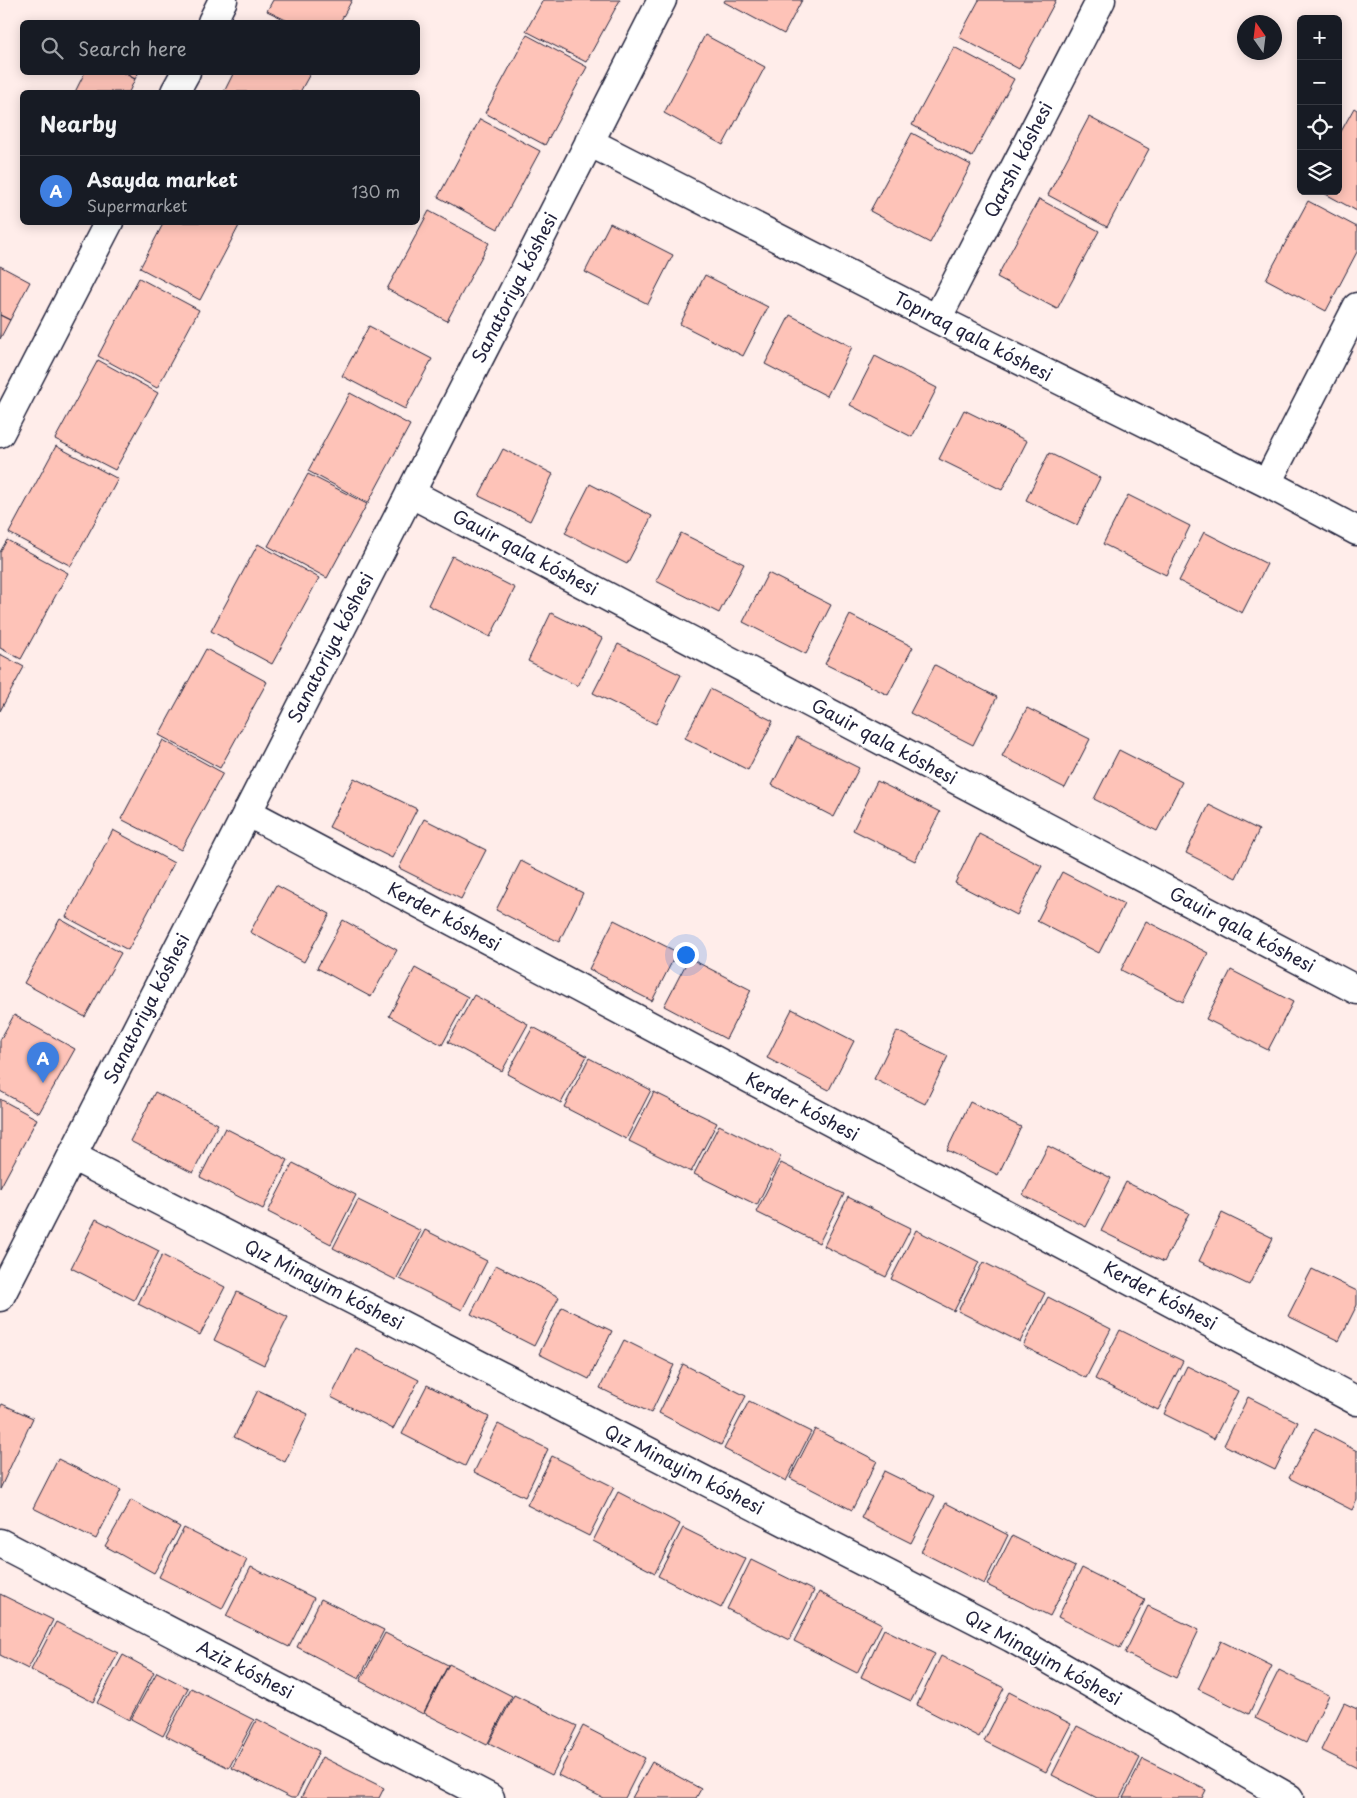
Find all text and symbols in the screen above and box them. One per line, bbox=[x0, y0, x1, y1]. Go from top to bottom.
north arrow bbox=[1237, 15, 1282, 60]
map controls bbox=[1297, 15, 1342, 195]
button: + bbox=[1297, 15, 1342, 60]
search box bbox=[20, 20, 420, 75]
icon: search bbox=[38, 34, 66, 62]
text: Search here bbox=[78, 34, 187, 62]
button: − bbox=[1297, 60, 1342, 105]
street label: Qarshı kóshesi bbox=[977, 97, 1058, 222]
button: locate bbox=[1297, 105, 1342, 150]
text: Nearby bbox=[40, 107, 117, 139]
button: layers bbox=[1297, 150, 1342, 195]
text: Asayda market bbox=[87, 165, 238, 193]
text: A bbox=[50, 179, 62, 203]
text: 130 m bbox=[352, 179, 400, 203]
text: Supermarket bbox=[87, 193, 187, 217]
street label: Sanatoriya kóshesi bbox=[464, 207, 563, 367]
street label: Topıraq qala kóshesi bbox=[890, 284, 1058, 387]
street label: Gauir qala kóshesi bbox=[448, 502, 603, 601]
street label: Sanatoriya kóshesi bbox=[280, 567, 379, 727]
street label: Gauir qala kóshesi bbox=[807, 691, 962, 790]
street label: Kerder kóshesi bbox=[383, 874, 506, 957]
street label: Gauir qala kóshesi bbox=[1165, 879, 1320, 978]
street label: Sanatoriya kóshesi bbox=[96, 928, 195, 1088]
your location bbox=[673, 942, 699, 968]
pin: A bbox=[27, 1042, 59, 1083]
street label: Kerder kóshesi bbox=[741, 1064, 864, 1147]
street label: Qız Minayim kóshesi bbox=[240, 1232, 409, 1336]
street label: Kerder kóshesi bbox=[1099, 1253, 1222, 1336]
street label: Qız Minayim kóshesi bbox=[600, 1417, 769, 1521]
street label: Qız Minayim kóshesi bbox=[960, 1602, 1127, 1711]
street label: Aziz kóshesi bbox=[193, 1633, 299, 1705]

